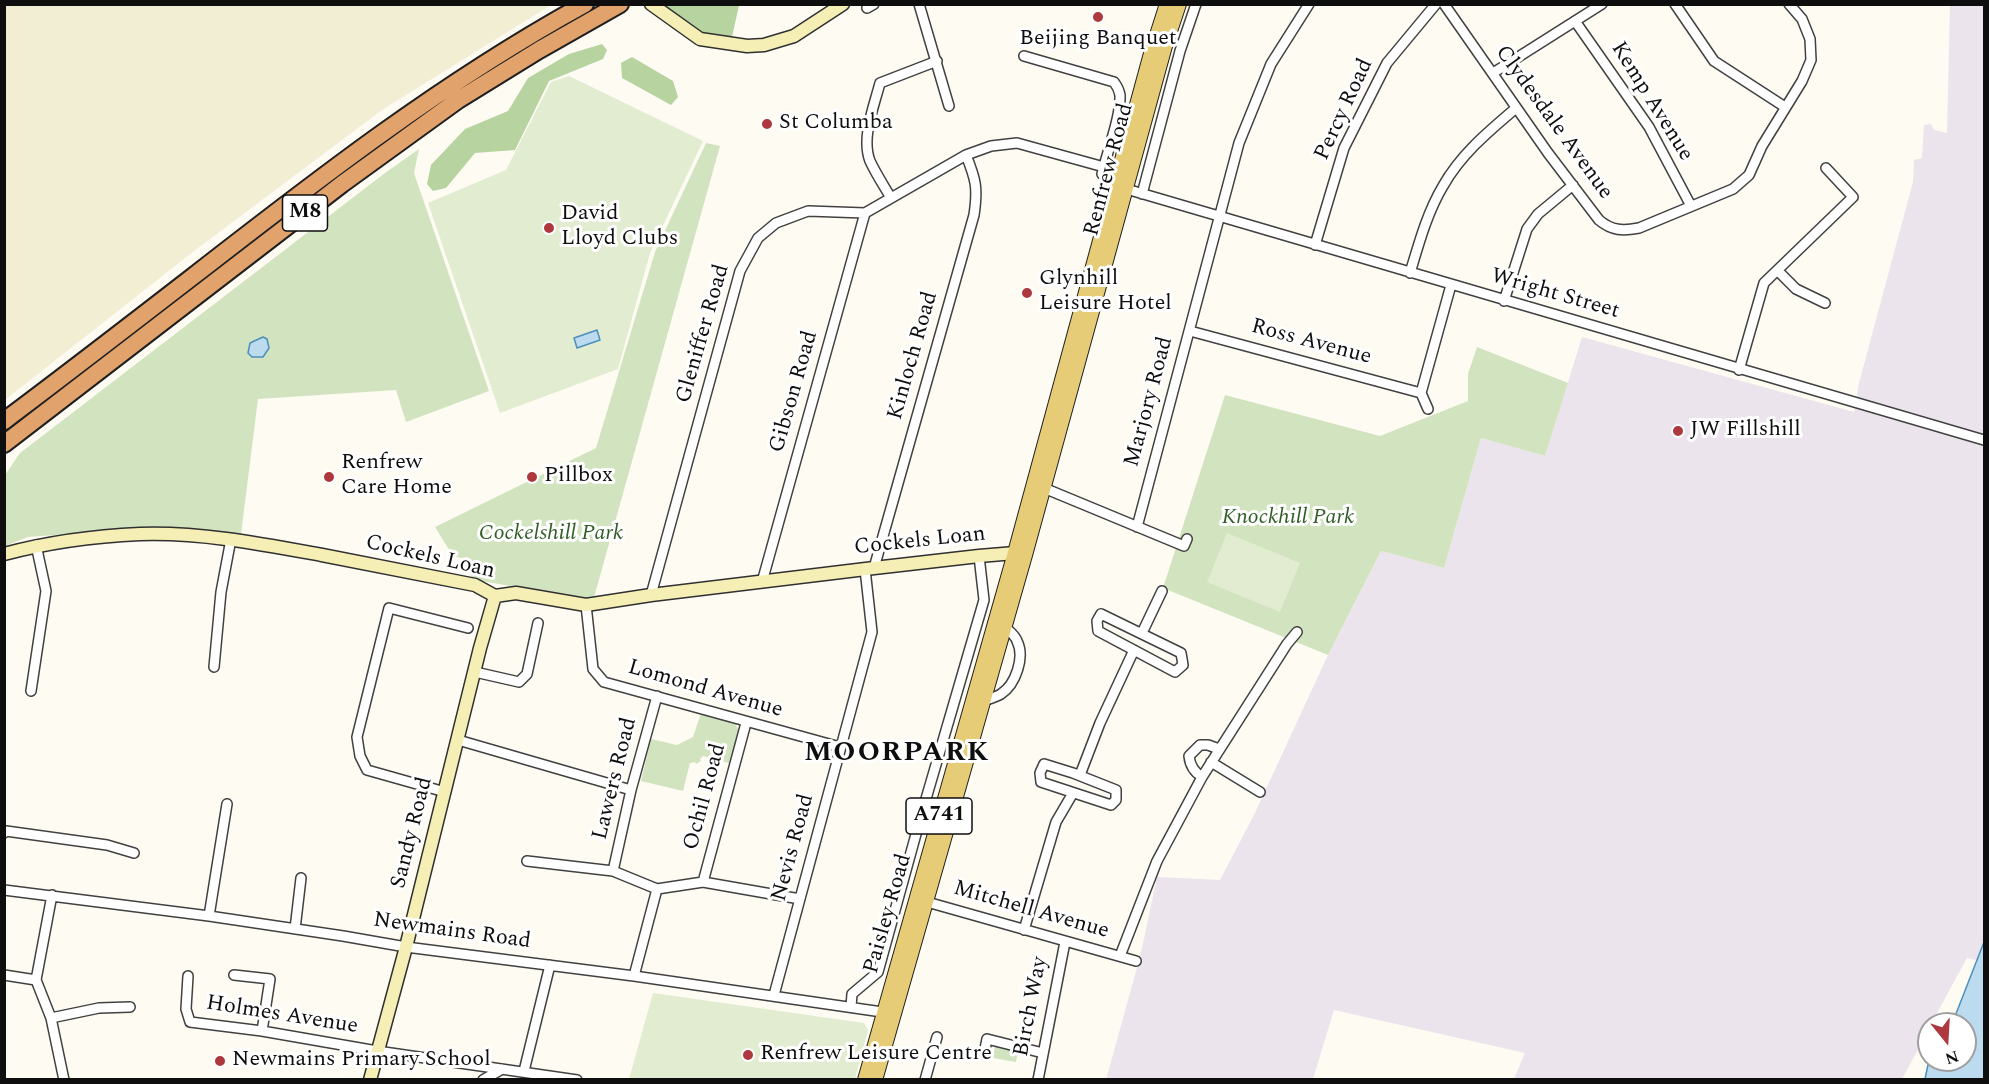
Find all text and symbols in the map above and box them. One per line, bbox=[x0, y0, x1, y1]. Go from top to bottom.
marker: Beijing Banquet bbox=[1091, 10, 1105, 24]
place label: Beijing Banquet bbox=[1019, 27, 1177, 53]
street label: Kemp Avenue bbox=[1604, 38, 1698, 166]
street label: Clydesdale Avenue bbox=[1488, 41, 1618, 205]
street label: Percy Road bbox=[1310, 55, 1380, 165]
street label: Renfrew Road bbox=[1080, 101, 1140, 239]
place label: St Columba bbox=[779, 111, 893, 137]
marker: St Columba bbox=[760, 117, 774, 131]
road number: M8 bbox=[282, 195, 328, 231]
place label: David Lloyd Clubs bbox=[561, 202, 678, 254]
marker: David Lloyd Clubs bbox=[542, 221, 556, 235]
street label: Gleniffer Road bbox=[672, 262, 736, 406]
street label: Wright Street bbox=[1488, 264, 1622, 326]
place label: Glynhill Leisure Hotel bbox=[1039, 267, 1172, 318]
marker: Glynhill Leisure Hotel bbox=[1020, 286, 1034, 300]
street label: Kinloch Road bbox=[883, 289, 945, 423]
street label: Ross Avenue bbox=[1248, 314, 1374, 372]
street label: Gibson Road bbox=[765, 328, 825, 456]
street label: Marjory Road bbox=[1120, 334, 1180, 470]
place label: JW Fillshill bbox=[1690, 418, 1801, 444]
marker: JW Fillshill bbox=[1671, 424, 1685, 438]
place label: Renfrew Care Home bbox=[341, 451, 452, 502]
place label: Pillbox bbox=[544, 464, 613, 490]
marker: Renfrew Care Home bbox=[322, 470, 336, 484]
marker: Pillbox bbox=[525, 470, 539, 484]
park label: Knockhill Park bbox=[1222, 506, 1354, 532]
park label: Cockelshill Park bbox=[479, 522, 623, 548]
street label: Cockels Loan bbox=[853, 522, 987, 562]
street label: Cockels Loan bbox=[363, 530, 497, 586]
street label: Lomond Avenue bbox=[625, 655, 785, 725]
street label: Lawers Road bbox=[588, 715, 644, 843]
district label: MOORPARK bbox=[804, 738, 990, 772]
street label: Ochil Road bbox=[679, 741, 733, 853]
street label: Sandy Road bbox=[386, 775, 440, 891]
street label: Nevis Road bbox=[767, 791, 821, 905]
road number: A741 bbox=[906, 798, 972, 834]
street label: Paisley Road bbox=[859, 851, 919, 977]
street label: Mitchell Avenue bbox=[950, 876, 1112, 946]
street label: Newmains Road bbox=[372, 908, 532, 956]
street label: Birch Way bbox=[1009, 955, 1055, 1059]
street label: Holmes Avenue bbox=[204, 991, 360, 1041]
north arrow bbox=[1917, 1012, 1977, 1072]
place label: Renfrew Leisure Centre bbox=[760, 1042, 992, 1068]
text: N bbox=[1942, 1044, 1962, 1071]
place label: Newmains Primary School bbox=[232, 1048, 491, 1074]
marker: Renfrew Leisure Centre bbox=[741, 1048, 755, 1062]
marker: Newmains Primary School bbox=[213, 1054, 227, 1068]

